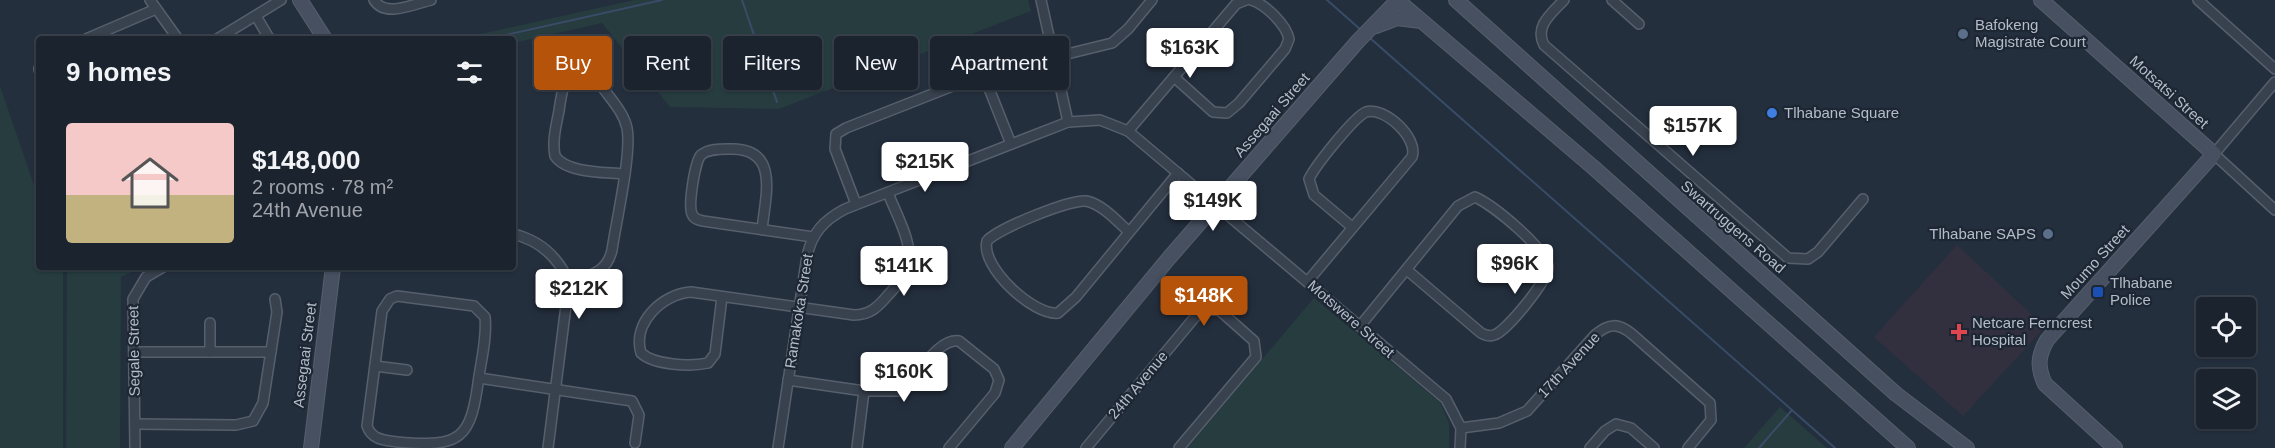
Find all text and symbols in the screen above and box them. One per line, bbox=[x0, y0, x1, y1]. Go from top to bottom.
place label: Bafokeng Magistrate Court bbox=[1975, 16, 2087, 50]
marker: Bafokeng Magistrate Court bbox=[1956, 27, 1970, 41]
pin: $163K bbox=[1148, 28, 1232, 79]
chip: Buy bbox=[534, 36, 612, 90]
chip: Rent bbox=[624, 36, 711, 90]
chip: Filters bbox=[723, 36, 822, 90]
chip: New bbox=[834, 36, 918, 90]
chip: Apartment bbox=[930, 36, 1069, 90]
text: $163K bbox=[1161, 36, 1219, 58]
street label: Motsatsi Street bbox=[2126, 52, 2213, 132]
icon: filters bbox=[453, 56, 486, 89]
text: 9 homes bbox=[66, 57, 172, 87]
street label: Assegaai Street bbox=[1230, 69, 1313, 160]
place label: Tlhabane Square bbox=[1784, 104, 1899, 121]
pin: $157K bbox=[1651, 106, 1735, 157]
marker: Tlhabane Square bbox=[1765, 106, 1779, 120]
text: $157K bbox=[1664, 114, 1722, 136]
pin: $215K bbox=[883, 142, 967, 193]
text: $148,000 bbox=[252, 145, 360, 175]
icon: home bbox=[114, 147, 186, 219]
text: $215K bbox=[896, 150, 954, 172]
text: 2 rooms · 78 m² bbox=[252, 176, 393, 198]
street label: Swartruggens Road bbox=[1678, 177, 1789, 277]
pin: $149K bbox=[1171, 181, 1255, 232]
text: $149K bbox=[1184, 189, 1242, 211]
text: 24th Avenue bbox=[252, 199, 363, 221]
street label: Moumo Street bbox=[2057, 220, 2133, 302]
place label: Tlhabane SAPS bbox=[1929, 225, 2036, 242]
marker: Tlhabane SAPS bbox=[2041, 227, 2055, 241]
pin: $96K bbox=[1479, 244, 1551, 295]
pin: $141K bbox=[862, 246, 946, 297]
street label: Ramakoka Street bbox=[781, 252, 816, 369]
text: $96K bbox=[1491, 252, 1539, 274]
text: $141K bbox=[875, 254, 933, 276]
pin: $212K bbox=[537, 269, 621, 320]
place label: Tlhabane Police bbox=[2110, 274, 2173, 308]
pin: $148K bbox=[1162, 276, 1246, 327]
street label: Motswere Street bbox=[1305, 276, 1399, 361]
text: $212K bbox=[550, 277, 608, 299]
text: $148K bbox=[1175, 284, 1233, 306]
marker: Tlhabane Police bbox=[2091, 285, 2105, 299]
map controls bbox=[2196, 297, 2256, 429]
button: locate bbox=[2196, 297, 2256, 357]
street label: Assegaai Street bbox=[290, 301, 319, 409]
street label: Segale Street bbox=[124, 305, 143, 397]
place label: Netcare Ferncrest Hospital bbox=[1972, 314, 2093, 348]
marker: Netcare Ferncrest Hospital bbox=[1950, 323, 1968, 341]
street label: 17th Avenue bbox=[1534, 328, 1603, 401]
street label: 24th Avenue bbox=[1104, 347, 1171, 422]
pin: $160K bbox=[862, 352, 946, 403]
text: $160K bbox=[875, 360, 933, 382]
button: layers bbox=[2196, 369, 2256, 429]

